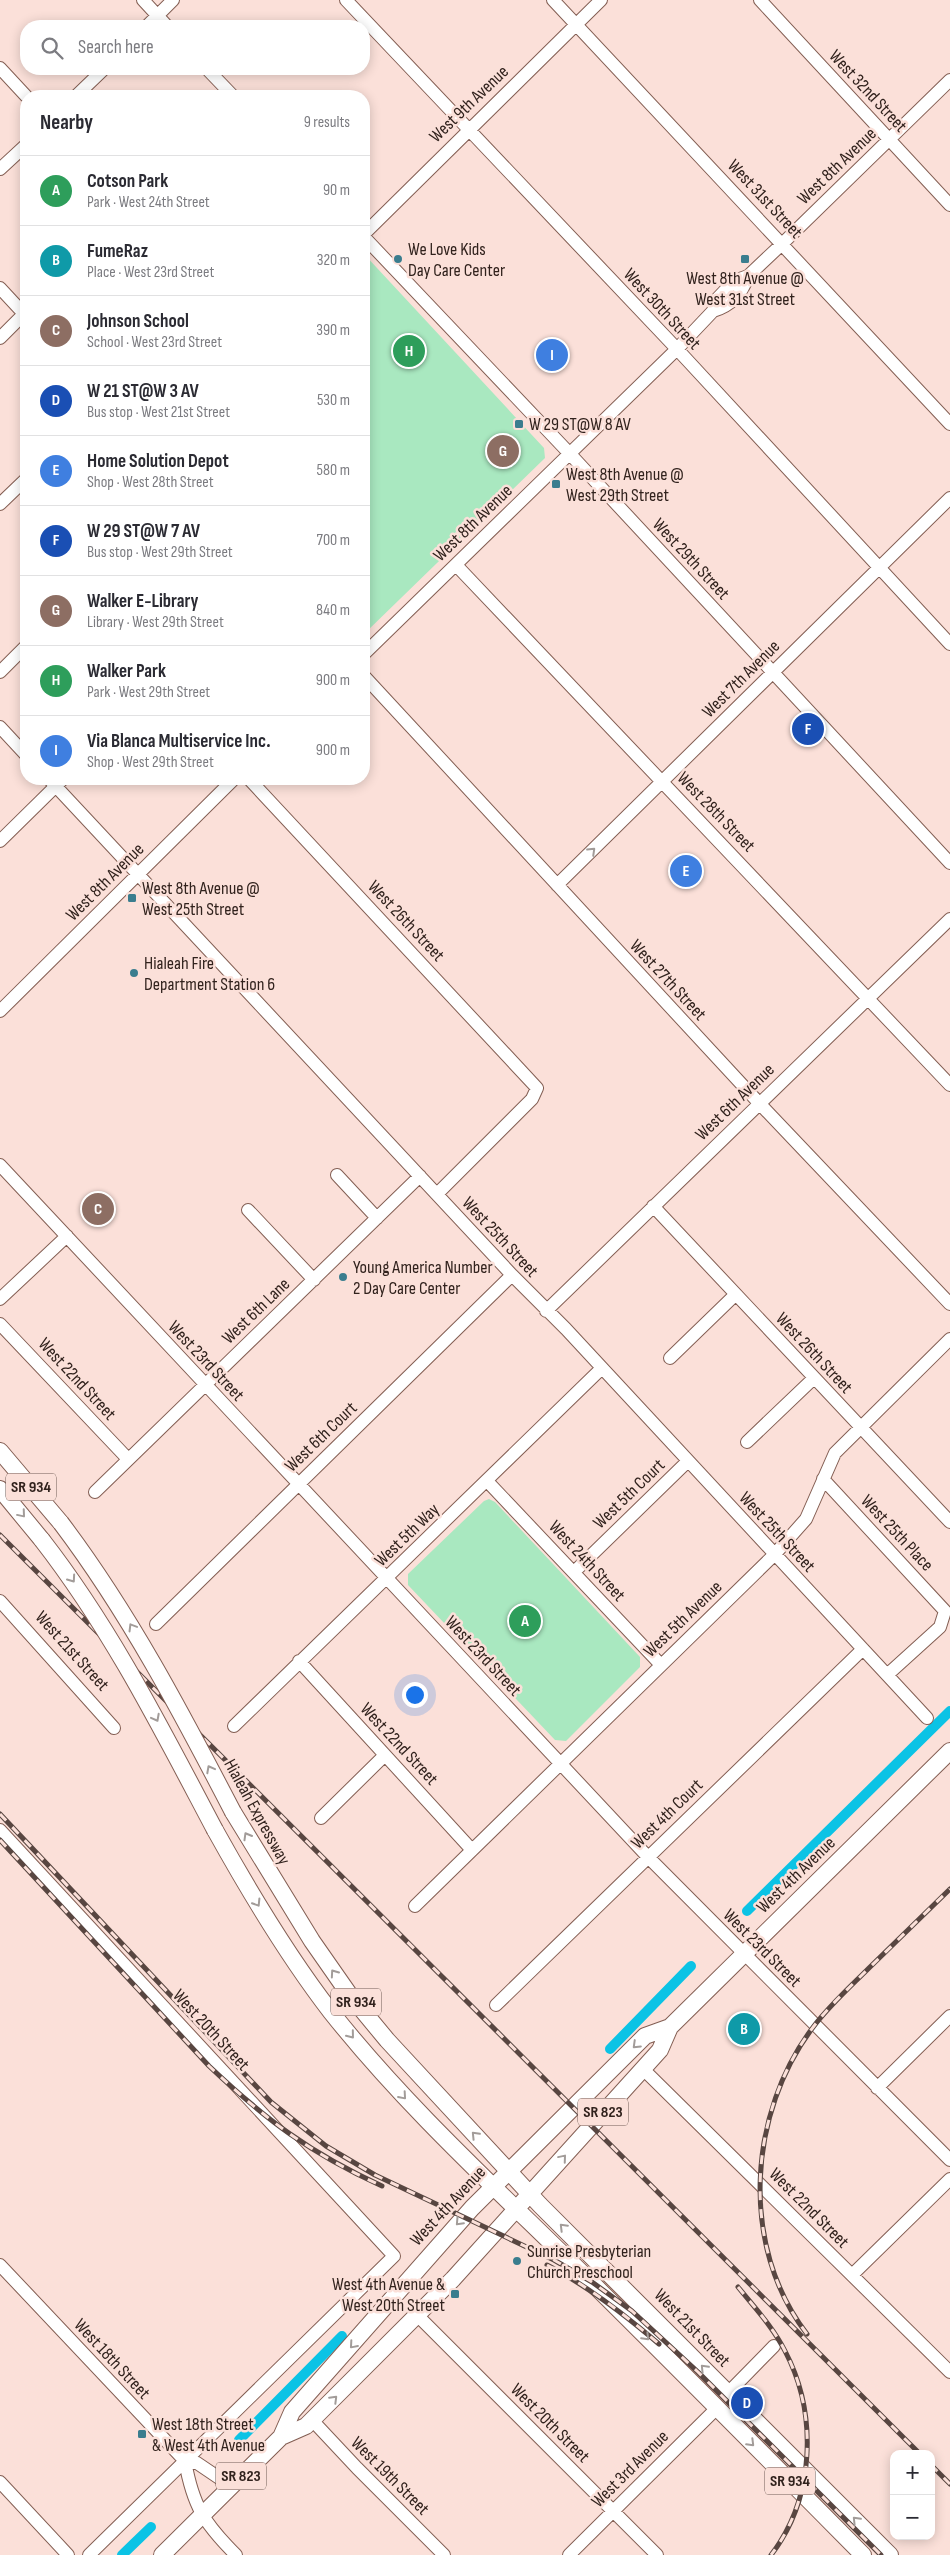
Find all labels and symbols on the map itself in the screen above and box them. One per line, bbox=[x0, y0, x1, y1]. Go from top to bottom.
street label: West 32nd Street bbox=[825, 46, 912, 137]
street label: West 9th Avenue bbox=[425, 61, 513, 147]
street label: West 8th Avenue bbox=[793, 123, 881, 209]
street label: West 31st Street bbox=[723, 155, 807, 243]
place label: We Love Kids Day Care Center bbox=[408, 239, 505, 281]
marker: We Love Kids Day Care Center bbox=[392, 253, 404, 265]
marker: West 8th Avenue @ West 31st Street bbox=[739, 253, 751, 265]
street label: West 30th Street bbox=[619, 264, 705, 354]
place label: West 8th Avenue @ West 31st Street bbox=[686, 268, 804, 310]
pin: H bbox=[393, 332, 425, 370]
pin: I bbox=[536, 336, 568, 374]
place label: W 29 ST@W 8 AV bbox=[529, 414, 631, 435]
marker: W 29 ST@W 8 AV bbox=[513, 418, 525, 430]
pin: G bbox=[487, 432, 519, 470]
place label: West 8th Avenue @ West 29th Street bbox=[566, 464, 684, 506]
marker: West 8th Avenue @ West 29th Street bbox=[550, 478, 562, 490]
street label: West 8th Avenue bbox=[429, 480, 517, 566]
street label: West 29th Street bbox=[648, 514, 734, 604]
street label: West 7th Avenue bbox=[698, 636, 784, 722]
pin: F bbox=[792, 710, 824, 748]
street label: West 28th Street bbox=[673, 768, 760, 857]
street label: West 8th Avenue bbox=[62, 839, 148, 925]
one-way arrow bbox=[586, 848, 595, 857]
pin: E bbox=[670, 852, 702, 890]
street label: West 26th Street bbox=[363, 876, 449, 966]
place label: West 8th Avenue @ West 25th Street bbox=[142, 878, 260, 920]
marker: West 8th Avenue @ West 25th Street bbox=[126, 892, 138, 904]
street label: West 27th Street bbox=[625, 935, 711, 1025]
place label: Hialeah Fire Department Station 6 bbox=[144, 953, 275, 995]
marker: Hialeah Fire Department Station 6 bbox=[128, 967, 140, 979]
street label: West 6th Avenue bbox=[691, 1059, 779, 1145]
pin: C bbox=[82, 1190, 114, 1228]
street label: West 25th Street bbox=[457, 1192, 543, 1282]
place label: Young America Number 2 Day Care Center bbox=[353, 1257, 493, 1299]
marker: Young America Number 2 Day Care Center bbox=[337, 1271, 349, 1283]
street label: West 6th Lane bbox=[218, 1274, 294, 1348]
street label: West 26th Street bbox=[771, 1308, 857, 1398]
street label: West 23rd Street bbox=[164, 1317, 249, 1406]
street label: West 22nd Street bbox=[34, 1334, 121, 1425]
street label: West 6th Court bbox=[281, 1397, 362, 1476]
street label: West 5th Court bbox=[589, 1454, 669, 1533]
road number: SR 934 bbox=[6, 1474, 56, 1500]
street label: West 25th Street bbox=[734, 1487, 820, 1577]
street label: West 25th Place bbox=[856, 1491, 938, 1575]
street label: West 5th Way bbox=[370, 1499, 444, 1571]
one-way arrow bbox=[16, 1508, 25, 1517]
street label: West 24th Street bbox=[544, 1516, 630, 1606]
one-way arrow bbox=[66, 1573, 75, 1582]
street label: West 5th Avenue bbox=[639, 1576, 727, 1662]
pin: A bbox=[509, 1602, 541, 1640]
street label: West 21st Street bbox=[31, 1607, 114, 1696]
street label: West 23rd Street bbox=[441, 1612, 526, 1701]
one-way arrow bbox=[129, 1623, 139, 1632]
your location bbox=[402, 1682, 428, 1708]
street label: West 22nd Street bbox=[356, 1699, 443, 1790]
one-way arrow bbox=[150, 1712, 160, 1721]
street label: Hialeah Expressway bbox=[219, 1755, 295, 1869]
one-way arrow bbox=[206, 1765, 216, 1774]
street label: West 4th Court bbox=[627, 1774, 708, 1853]
street label: West 4th Avenue bbox=[752, 1832, 840, 1918]
one-way arrow bbox=[243, 1833, 253, 1842]
one-way arrow bbox=[251, 1897, 260, 1906]
street label: West 23rd Street bbox=[719, 1905, 806, 1992]
one-way arrow bbox=[331, 1969, 340, 1979]
street label: West 20th Street bbox=[168, 1985, 254, 2075]
road number: SR 934 bbox=[331, 1988, 381, 2015]
pin: B bbox=[728, 2010, 760, 2048]
one-way arrow bbox=[345, 2030, 354, 2039]
one-way arrow bbox=[633, 2040, 642, 2049]
one-way arrow bbox=[397, 2091, 406, 2100]
road number: SR 823 bbox=[578, 2098, 628, 2126]
one-way arrow bbox=[472, 2131, 481, 2140]
one-way arrow bbox=[557, 2154, 566, 2163]
street label: West 4th Avenue bbox=[406, 2162, 490, 2250]
street label: West 22nd Street bbox=[765, 2164, 854, 2253]
one-way arrow bbox=[456, 2216, 465, 2225]
one-way arrow bbox=[559, 2224, 568, 2233]
place label: Sunrise Presbyterian Church Preschool bbox=[527, 2241, 651, 2283]
marker: Sunrise Presbyterian Church Preschool bbox=[511, 2255, 523, 2267]
place label: West 4th Avenue & West 20th Street bbox=[332, 2274, 445, 2316]
street label: West 21st Street bbox=[650, 2285, 735, 2372]
marker: West 4th Avenue & West 20th Street bbox=[449, 2288, 461, 2300]
street label: West 18th Street bbox=[70, 2315, 155, 2404]
one-way arrow bbox=[640, 2331, 649, 2340]
one-way arrow bbox=[350, 2339, 359, 2348]
one-way arrow bbox=[701, 2365, 710, 2374]
street label: West 20th Street bbox=[506, 2379, 594, 2467]
pin: D bbox=[731, 2384, 763, 2422]
one-way arrow bbox=[328, 2396, 337, 2405]
place label: West 18th Street & West 4th Avenue bbox=[152, 2414, 265, 2456]
street label: West 3rd Avenue bbox=[587, 2426, 673, 2512]
marker: West 18th Street & West 4th Avenue bbox=[136, 2428, 148, 2440]
street label: West 19th Street bbox=[347, 2433, 434, 2520]
one-way arrow bbox=[745, 2437, 754, 2446]
road number: SR 823 bbox=[216, 2462, 266, 2490]
road number: SR 934 bbox=[765, 2468, 815, 2494]
one-way arrow bbox=[853, 2517, 862, 2526]

